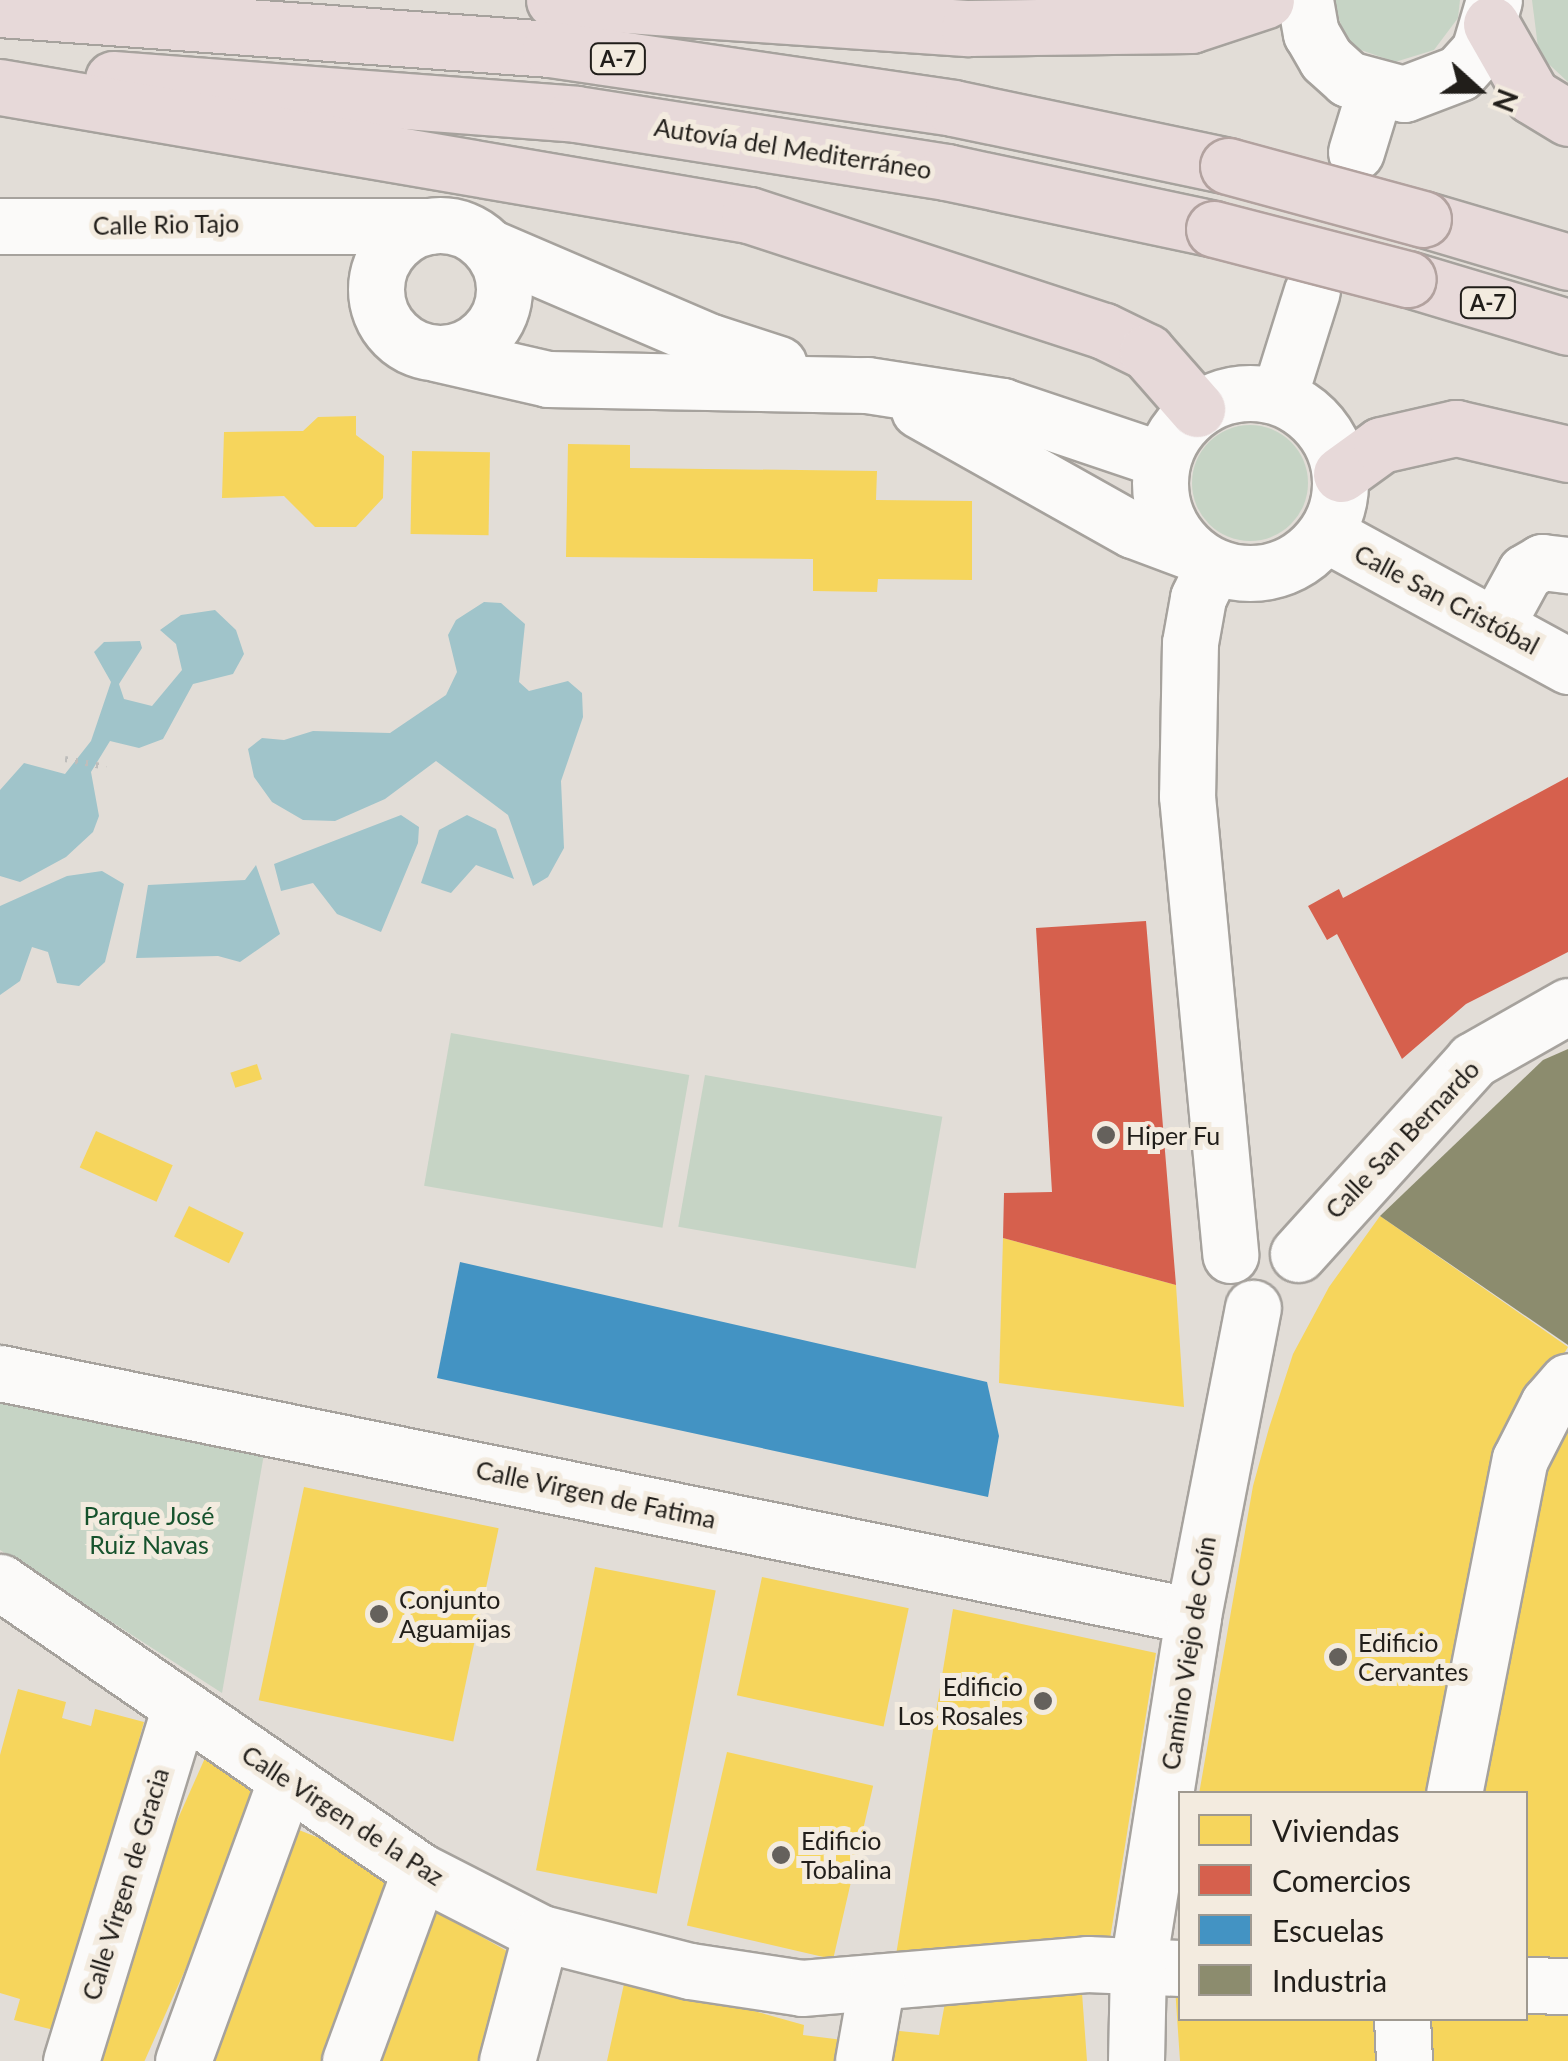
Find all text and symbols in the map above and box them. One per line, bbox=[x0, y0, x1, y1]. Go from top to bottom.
north arrow bbox=[1428, 40, 1528, 140]
road number: A-7 bbox=[588, 42, 648, 76]
text: N bbox=[1486, 85, 1526, 117]
street label: Autovía del Mediterráneo bbox=[652, 111, 934, 185]
street label: Calle Rio Tajo bbox=[92, 208, 240, 240]
road number: A-7 bbox=[1458, 286, 1518, 320]
street label: Calle San Cristóbal bbox=[1350, 538, 1544, 660]
street label: Calle San Bernardo bbox=[1319, 1054, 1485, 1224]
place label: Hiper Fu bbox=[1126, 1120, 1221, 1150]
marker: Hiper Fu bbox=[1095, 1124, 1117, 1146]
street label: Calle Virgen de Fatima bbox=[473, 1454, 719, 1534]
park label: Parque José Ruiz Navas bbox=[83, 1501, 215, 1560]
street label: Camino Viejo de Coín bbox=[1155, 1534, 1221, 1772]
place label: Conjunto Aguamijas bbox=[399, 1585, 511, 1644]
marker: Conjunto Aguamijas bbox=[368, 1603, 390, 1625]
place label: Edificio Cervantes bbox=[1358, 1628, 1468, 1687]
marker: Edificio Cervantes bbox=[1327, 1646, 1349, 1668]
place label: Edificio Los Rosales bbox=[897, 1672, 1023, 1731]
marker: Edificio Los Rosales bbox=[1032, 1690, 1054, 1712]
street label: Calle Virgen de la Paz bbox=[236, 1738, 450, 1892]
street label: Calle Virgen de Gracia bbox=[75, 1764, 175, 2004]
legend bbox=[1178, 1791, 1528, 2021]
text: Viviendas bbox=[1272, 1812, 1399, 1848]
place label: Edificio Tobalina bbox=[801, 1826, 892, 1885]
marker: Edificio Tobalina bbox=[770, 1844, 792, 1866]
text: Comercios bbox=[1272, 1862, 1411, 1898]
text: Escuelas bbox=[1272, 1912, 1384, 1948]
text: Industria bbox=[1272, 1962, 1387, 1998]

